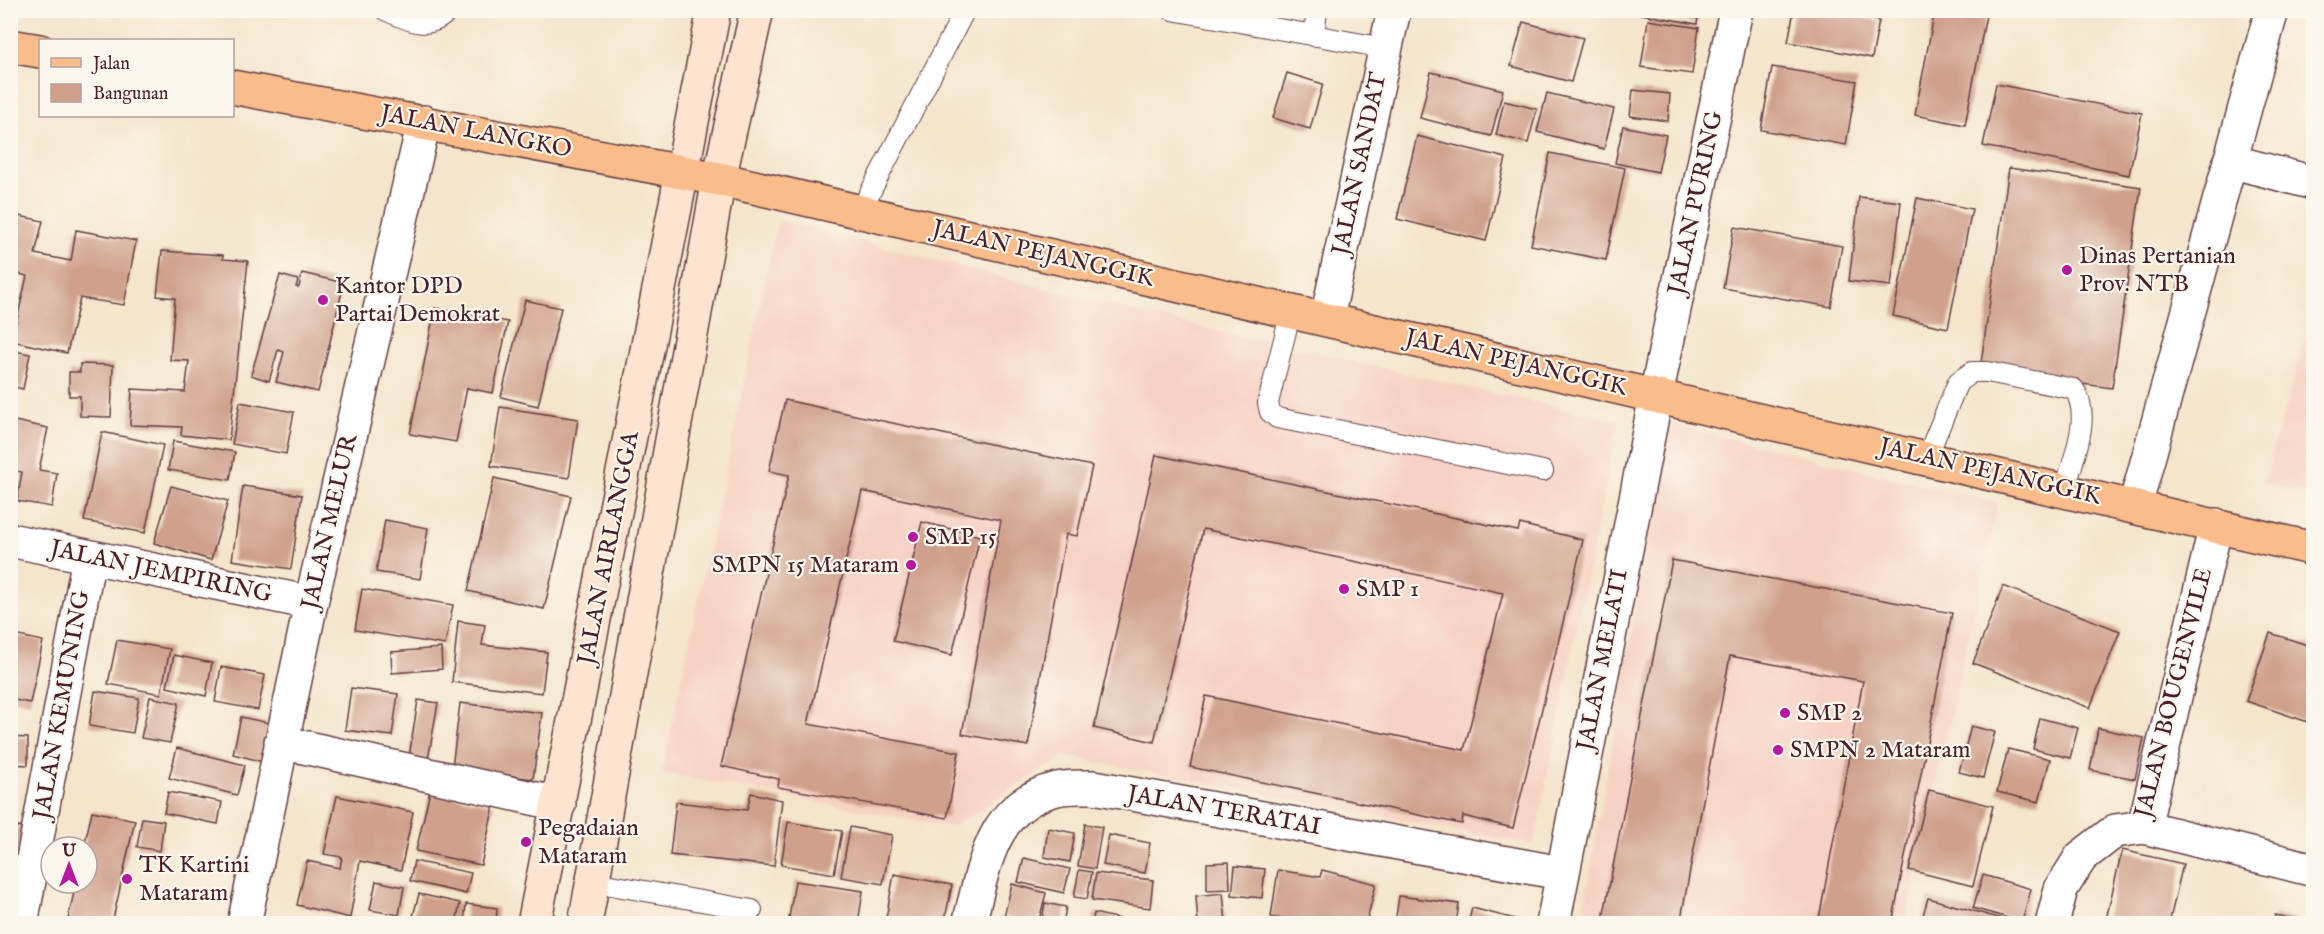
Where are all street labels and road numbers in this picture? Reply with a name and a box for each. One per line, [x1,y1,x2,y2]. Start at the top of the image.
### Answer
street label: JALAN SANDAT [1325,69,1395,261]
street label: JALAN LANGKO [375,98,574,166]
street label: JALAN PURING [1661,108,1731,301]
street label: JALAN PEJANGGIK [926,213,1158,295]
street label: JALAN PEJANGGIK [1399,322,1631,404]
street label: JALAN AIRLANGGA [571,428,647,670]
street label: JALAN MELUR [294,431,365,616]
street label: JALAN PEJANGGIK [1873,431,2105,513]
street label: JALAN JEMPIRING [44,533,275,611]
street label: JALAN BOUGENVILE [2127,565,2220,824]
street label: JALAN MELATI [1570,567,1636,756]
street label: JALAN KEMUNING [26,588,97,825]
street label: JALAN TERATAI [1122,778,1323,843]

